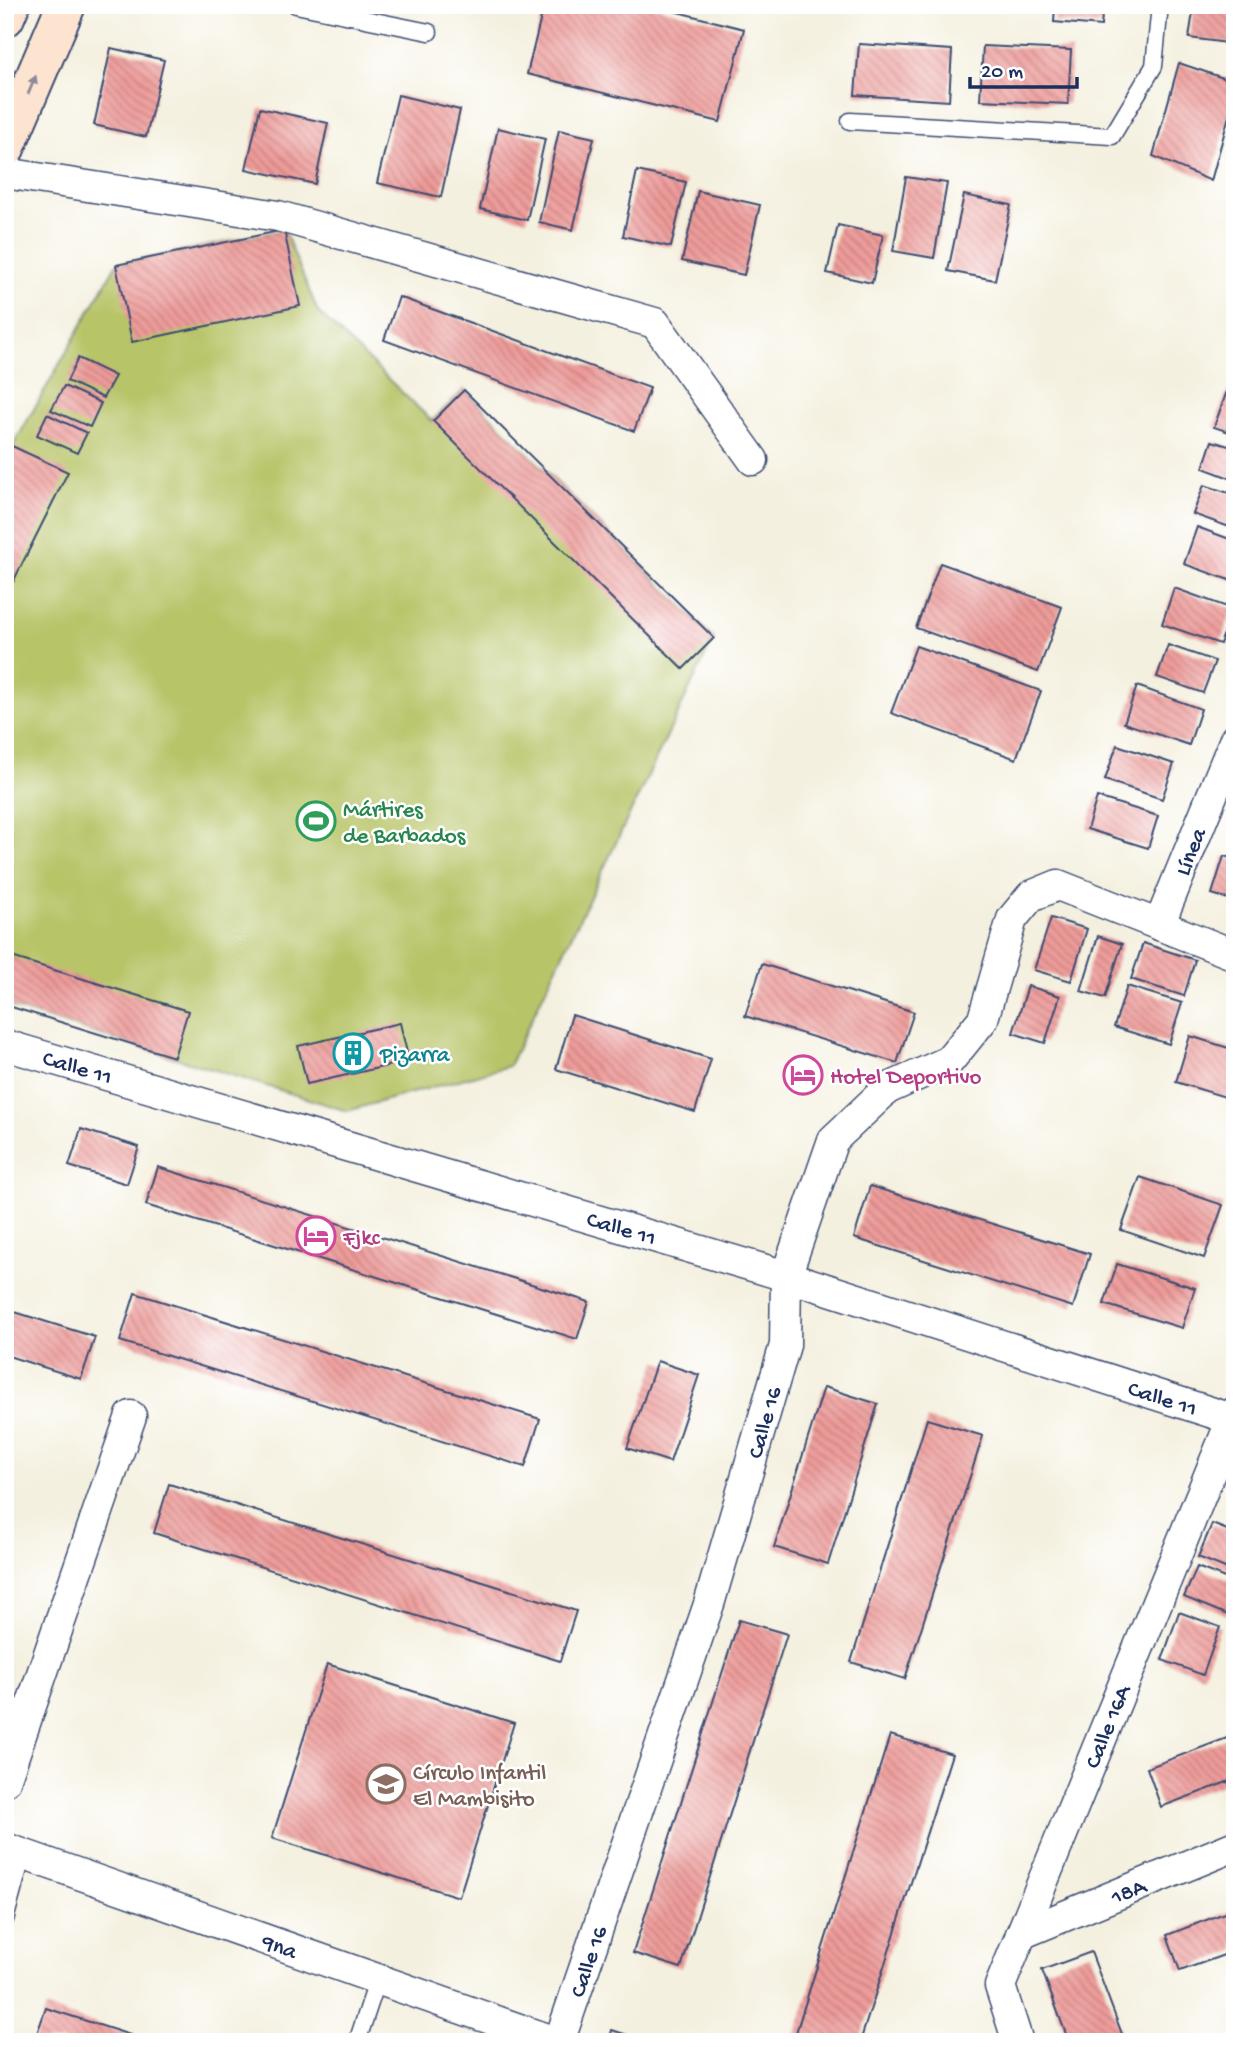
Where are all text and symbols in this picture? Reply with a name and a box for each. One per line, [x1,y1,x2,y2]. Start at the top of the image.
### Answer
scale bar [970,46,1077,90]
text: 20 m [981,61,1023,86]
one-way arrow [26,75,38,95]
place label: Mártires de Barbados [343,798,466,851]
sports icon: Mártires de Barbados [295,800,337,842]
street label: Línea [1171,823,1214,880]
building icon: Pizarra [332,1032,374,1074]
place label: Pizarra [379,1043,451,1070]
street label: Calle 11 [39,1046,115,1093]
hotel icon: Hotel Deportivo [782,1054,824,1096]
place label: Hotel Deportivo [830,1065,982,1092]
street label: Calle 11 [583,1207,659,1254]
hotel icon: Fjkc [295,1215,337,1257]
place label: Fjkc [342,1226,381,1253]
street label: Calle 11 [1124,1376,1200,1424]
street label: Calle 16 [743,1384,790,1462]
street label: Calle 16A [1080,1681,1139,1773]
place label: Círculo Infantil El Mambisito [413,1761,546,1814]
school or university icon: Círculo Infantil El Mambisito [365,1763,407,1805]
street label: 18A [1107,1874,1152,1913]
street label: Calle 16 [566,1923,615,2001]
street label: 9na [257,1929,301,1967]

